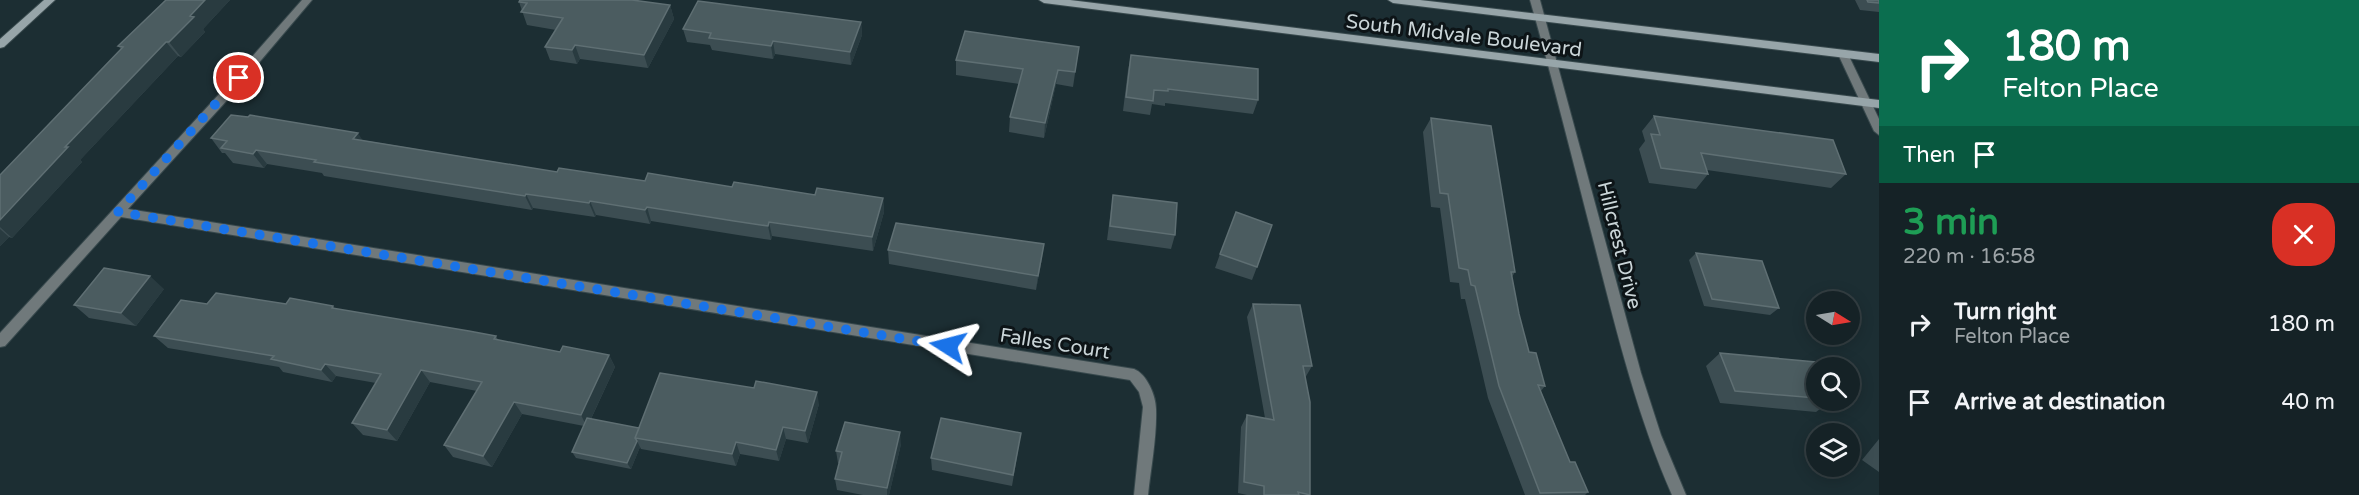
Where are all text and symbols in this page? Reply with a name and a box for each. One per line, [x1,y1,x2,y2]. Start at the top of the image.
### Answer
street label: South Midvale Boulevard [1344,10,1583,62]
text: 180 m [2002,21,2131,72]
icon: right [1903,24,1981,102]
pin [213,52,264,103]
icon: arrive [222,61,255,94]
text: Felton Place [2002,72,2159,105]
icon: arrive [1968,138,2001,171]
text: Then [1903,142,1956,168]
street label: Hillcrest Drive [1592,179,1646,312]
text: 3 min [1903,201,1999,244]
button: close [2272,203,2335,266]
text: 220 m · 16:58 [1903,245,2035,269]
north arrow [1806,291,1860,345]
map controls [1806,291,1860,477]
text: Turn right [1954,299,2056,325]
icon: right [1903,308,1936,341]
text: 180 m [2268,311,2335,337]
position arrow [916,314,980,378]
street label: Falles Court [998,323,1112,365]
text: Felton Place [1954,325,2070,349]
button: search [1806,357,1860,411]
icon: arrive [1903,386,1936,419]
text: Arrive at destination [1954,389,2165,415]
text: 40 m [2281,389,2335,415]
button: layers [1806,423,1860,477]

